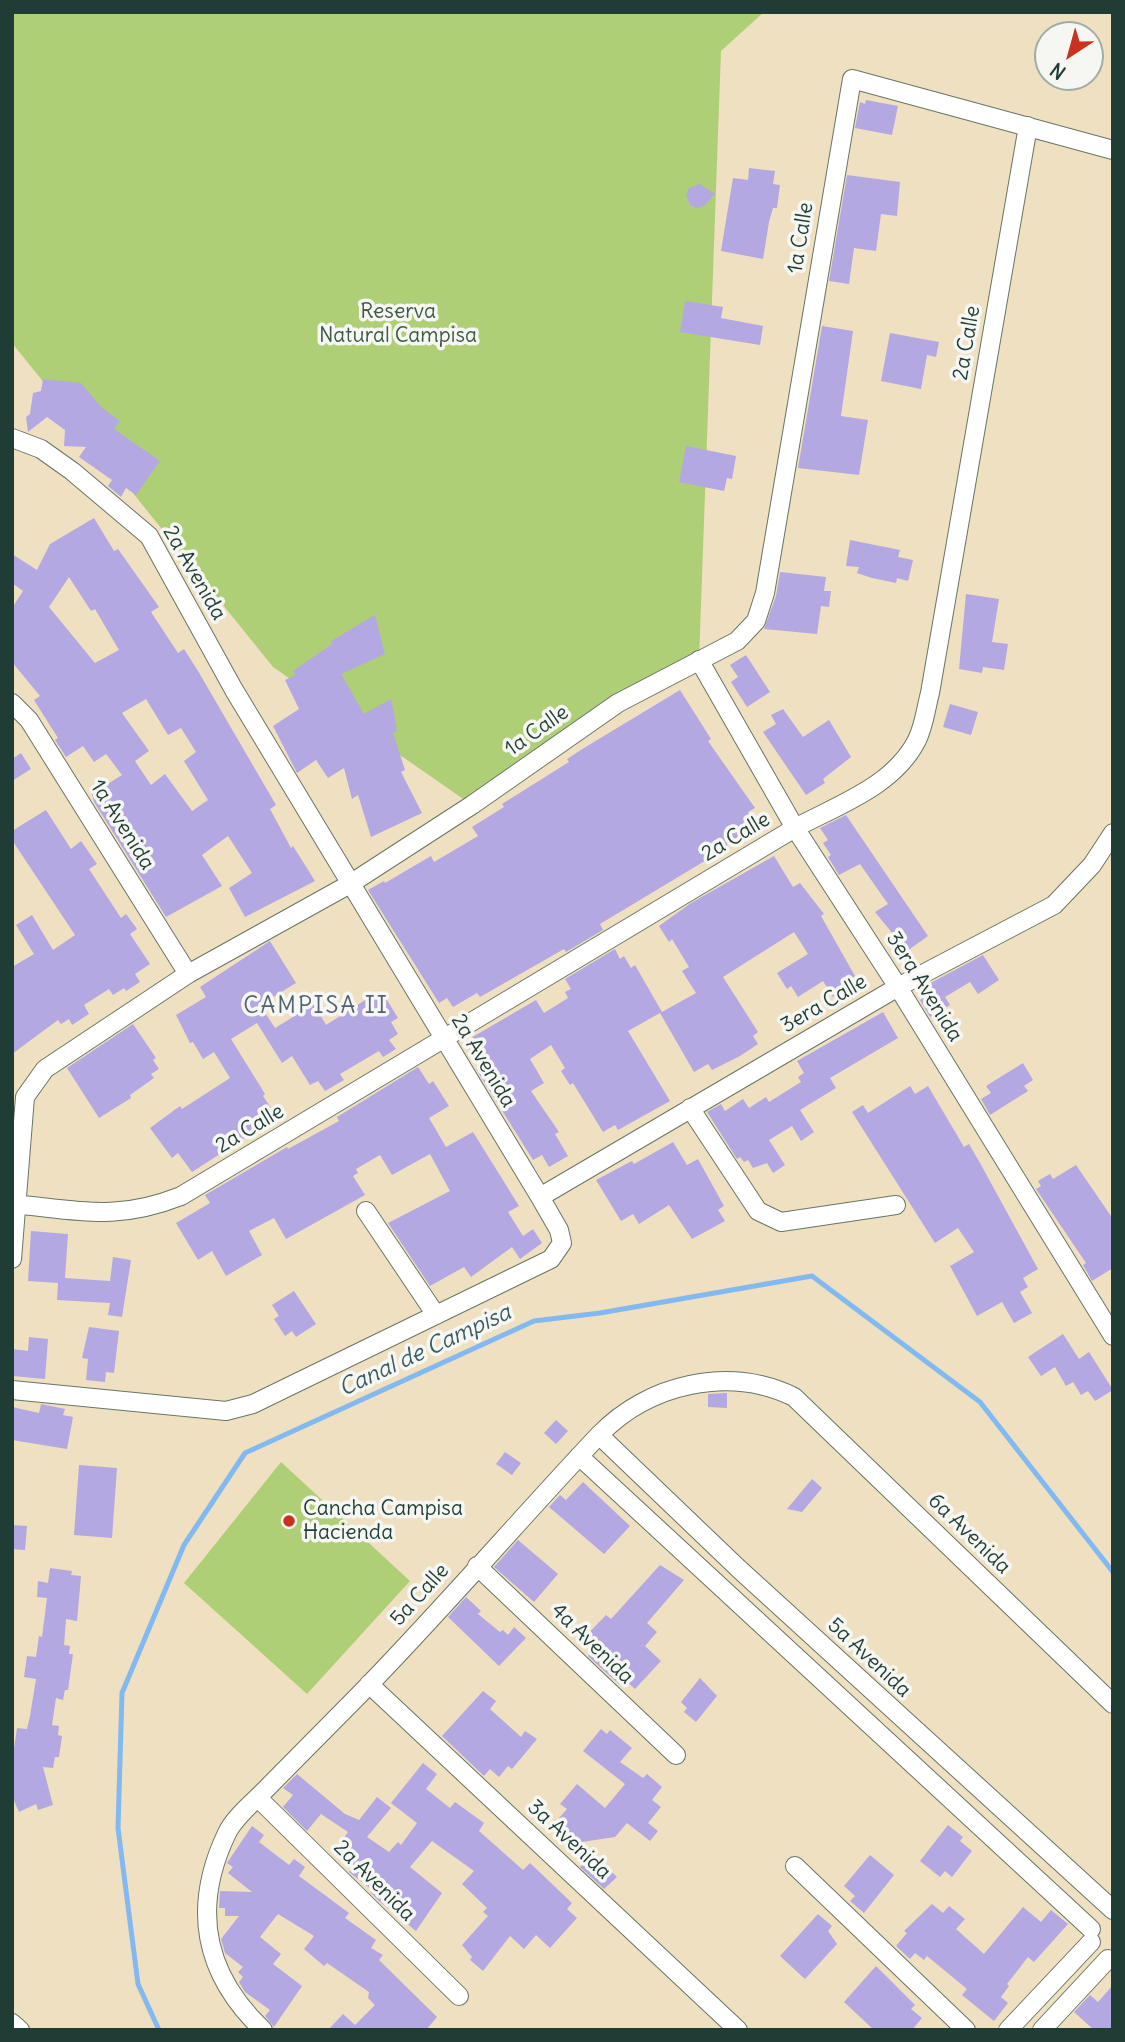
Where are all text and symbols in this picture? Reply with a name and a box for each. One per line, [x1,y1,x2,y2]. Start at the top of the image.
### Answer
north arrow [1034,21,1104,91]
text: N [1045,58,1070,85]
street label: 1a Calle [783,201,819,275]
park label: Reserva Natural Campisa [319,299,477,349]
street label: 2a Calle [948,304,986,382]
street label: 2a Avenida [157,521,231,625]
street label: 1a Calle [500,700,574,762]
street label: 1a Avenida [84,775,160,875]
street label: 2a Calle [697,807,775,867]
street label: 3era Avenida [880,927,968,1047]
street label: 3era Calle [777,969,871,1039]
district label: CAMPISA II [245,992,387,1020]
street label: 2a Avenida [445,1010,521,1112]
street label: 2a Calle [211,1099,289,1159]
water label: Canal de Campisa [335,1299,515,1403]
street label: 6a Avenida [922,1488,1016,1580]
place label: Cancha Campisa Hacienda [303,1496,463,1546]
marker: Cancha Campisa Hacienda [281,1513,297,1529]
street label: 5a Calle [385,1559,455,1631]
street label: 4a Avenida [545,1598,639,1690]
street label: 5a Avenida [822,1613,916,1703]
street label: 3a Avenida [522,1795,616,1885]
street label: 2a Avenida [328,1835,420,1927]

